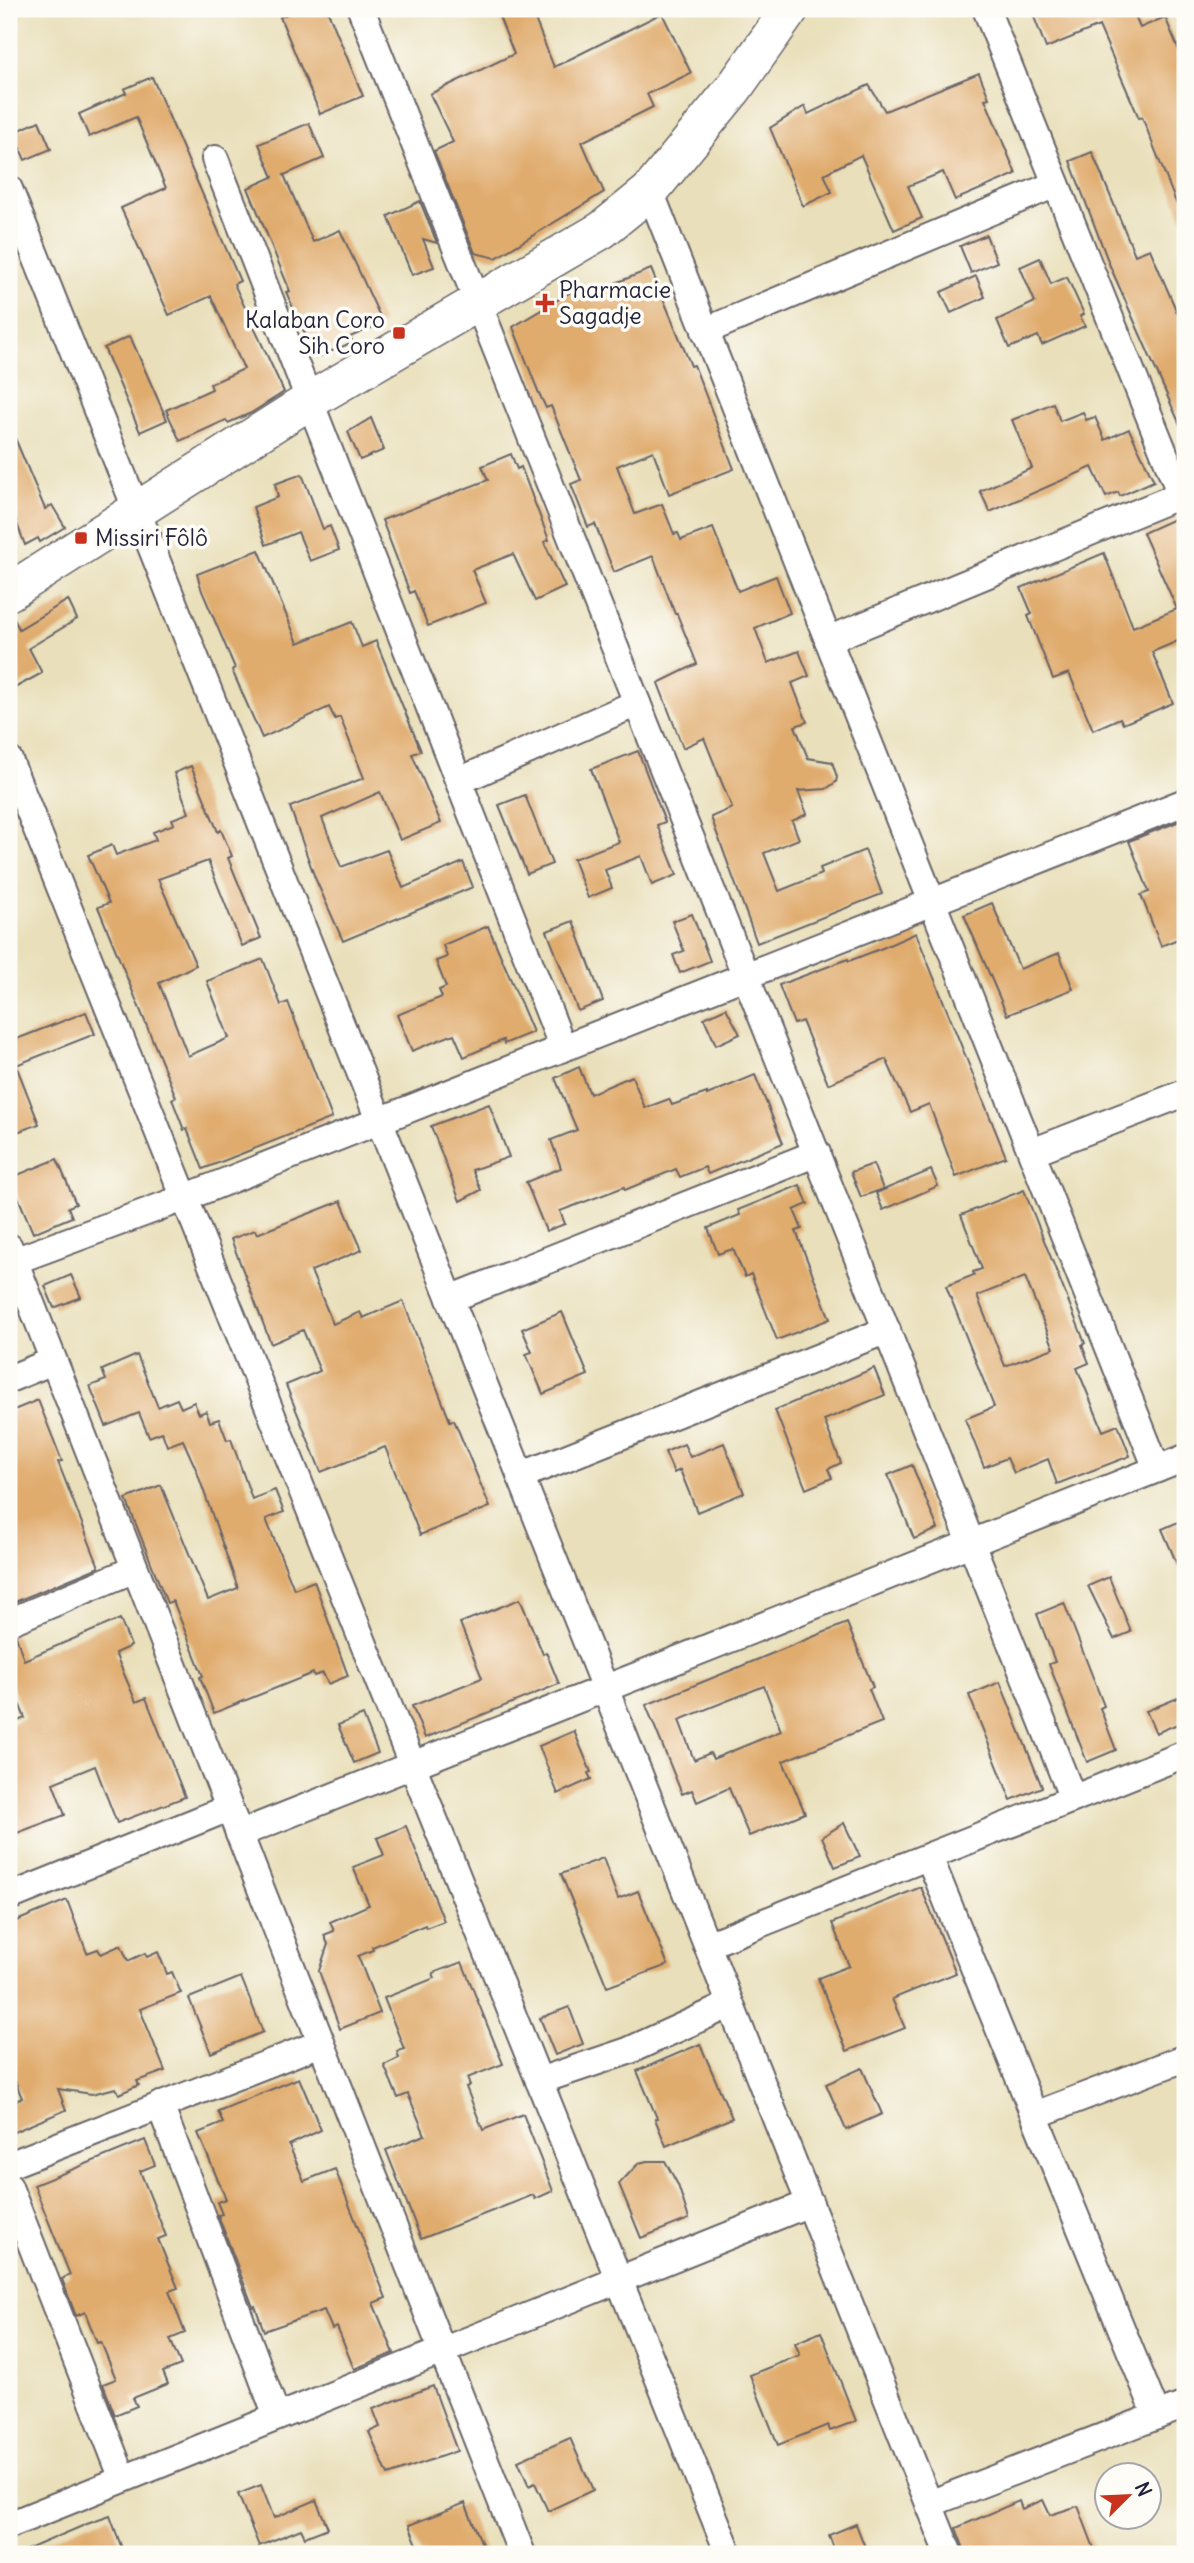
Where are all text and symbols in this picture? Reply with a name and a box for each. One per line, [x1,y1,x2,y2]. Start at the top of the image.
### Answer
place label: Pharmacie Sagadje [559,275,671,330]
marker: Pharmacie Sagadje [537,295,553,311]
place label: Kalaban Coro Sih Coro [245,305,385,360]
marker: Kalaban Coro Sih Coro [391,325,407,341]
place label: Missiri Fôlô [95,523,208,552]
marker: Missiri Fôlô [73,530,89,546]
north arrow [1092,2462,1162,2532]
text: N [1130,2478,1157,2500]

